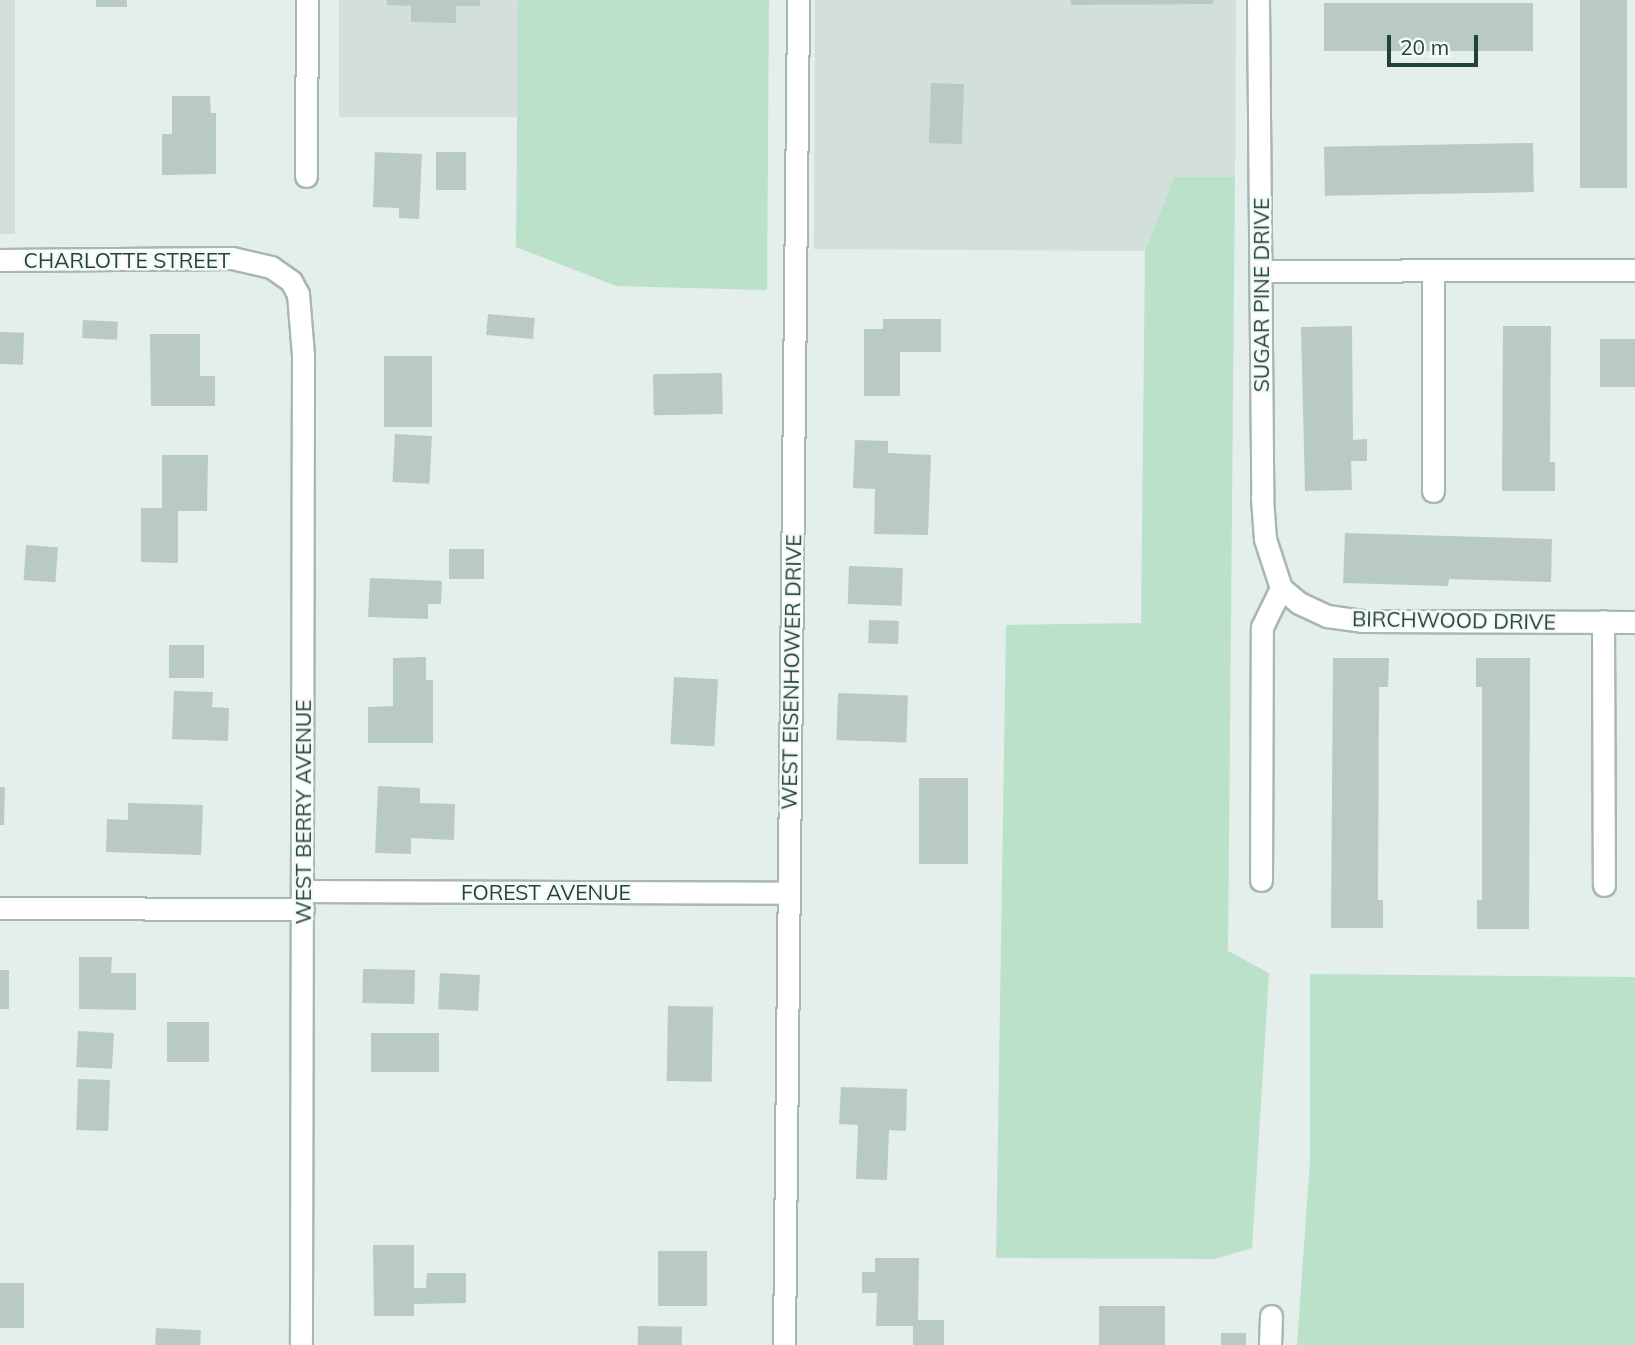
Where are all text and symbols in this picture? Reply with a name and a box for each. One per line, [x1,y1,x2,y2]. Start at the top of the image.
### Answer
scale bar [1390,21,1481,65]
text: 20 m [1400,34,1449,60]
street label: SUGAR PINE DRIVE [1248,198,1274,392]
street label: CHARLOTTE STREET [24,247,230,273]
street label: WEST EISENHOWER DRIVE [776,534,806,810]
street label: BIRCHWOOD DRIVE [1352,606,1556,634]
street label: WEST BERRY AVENUE [290,700,316,924]
street label: FOREST AVENUE [461,879,631,905]

